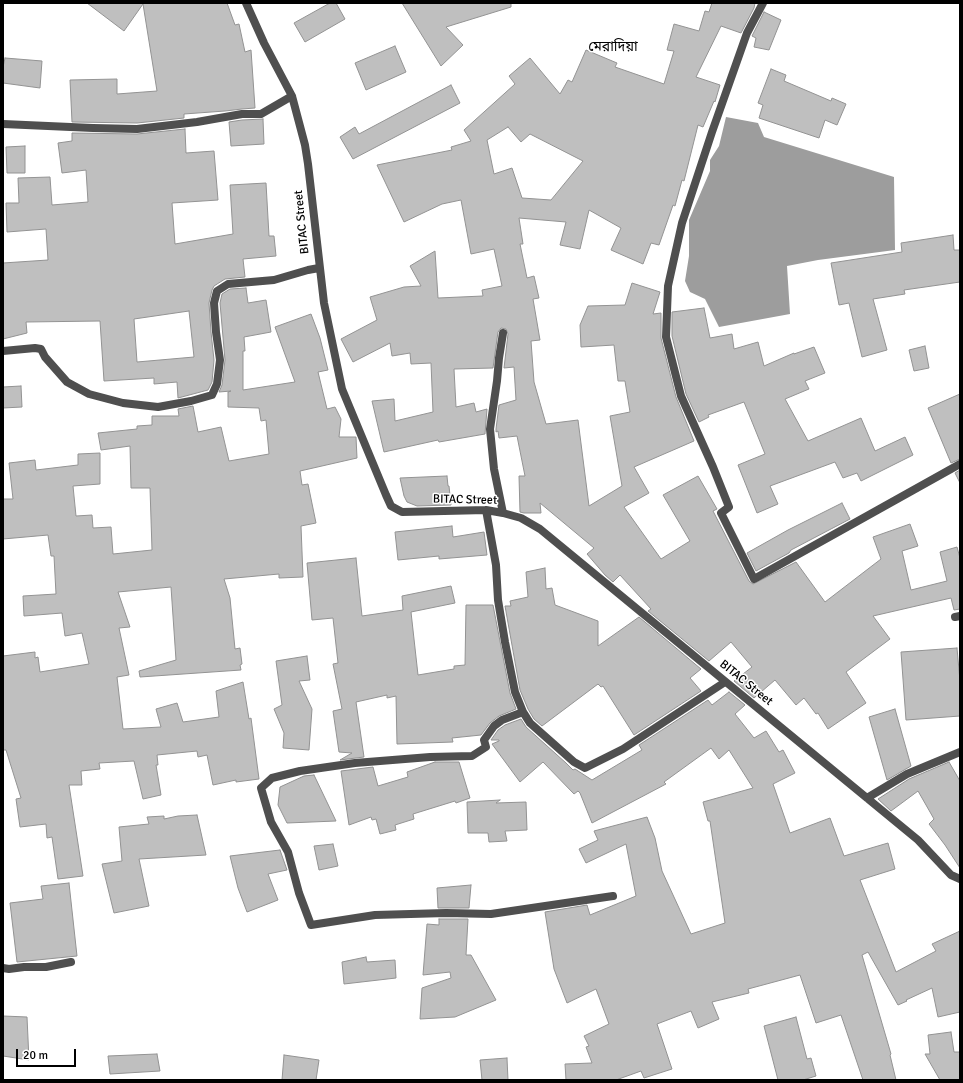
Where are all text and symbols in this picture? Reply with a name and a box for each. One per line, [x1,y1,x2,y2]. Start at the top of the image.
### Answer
district label: মেরাদিয়া [588,39,638,55]
street label: BITAC Street [291,189,313,255]
street label: BITAC Street [433,492,497,508]
street label: BITAC Street [716,657,776,709]
scale bar [18,1041,78,1067]
text: 20 m [23,1048,48,1063]

